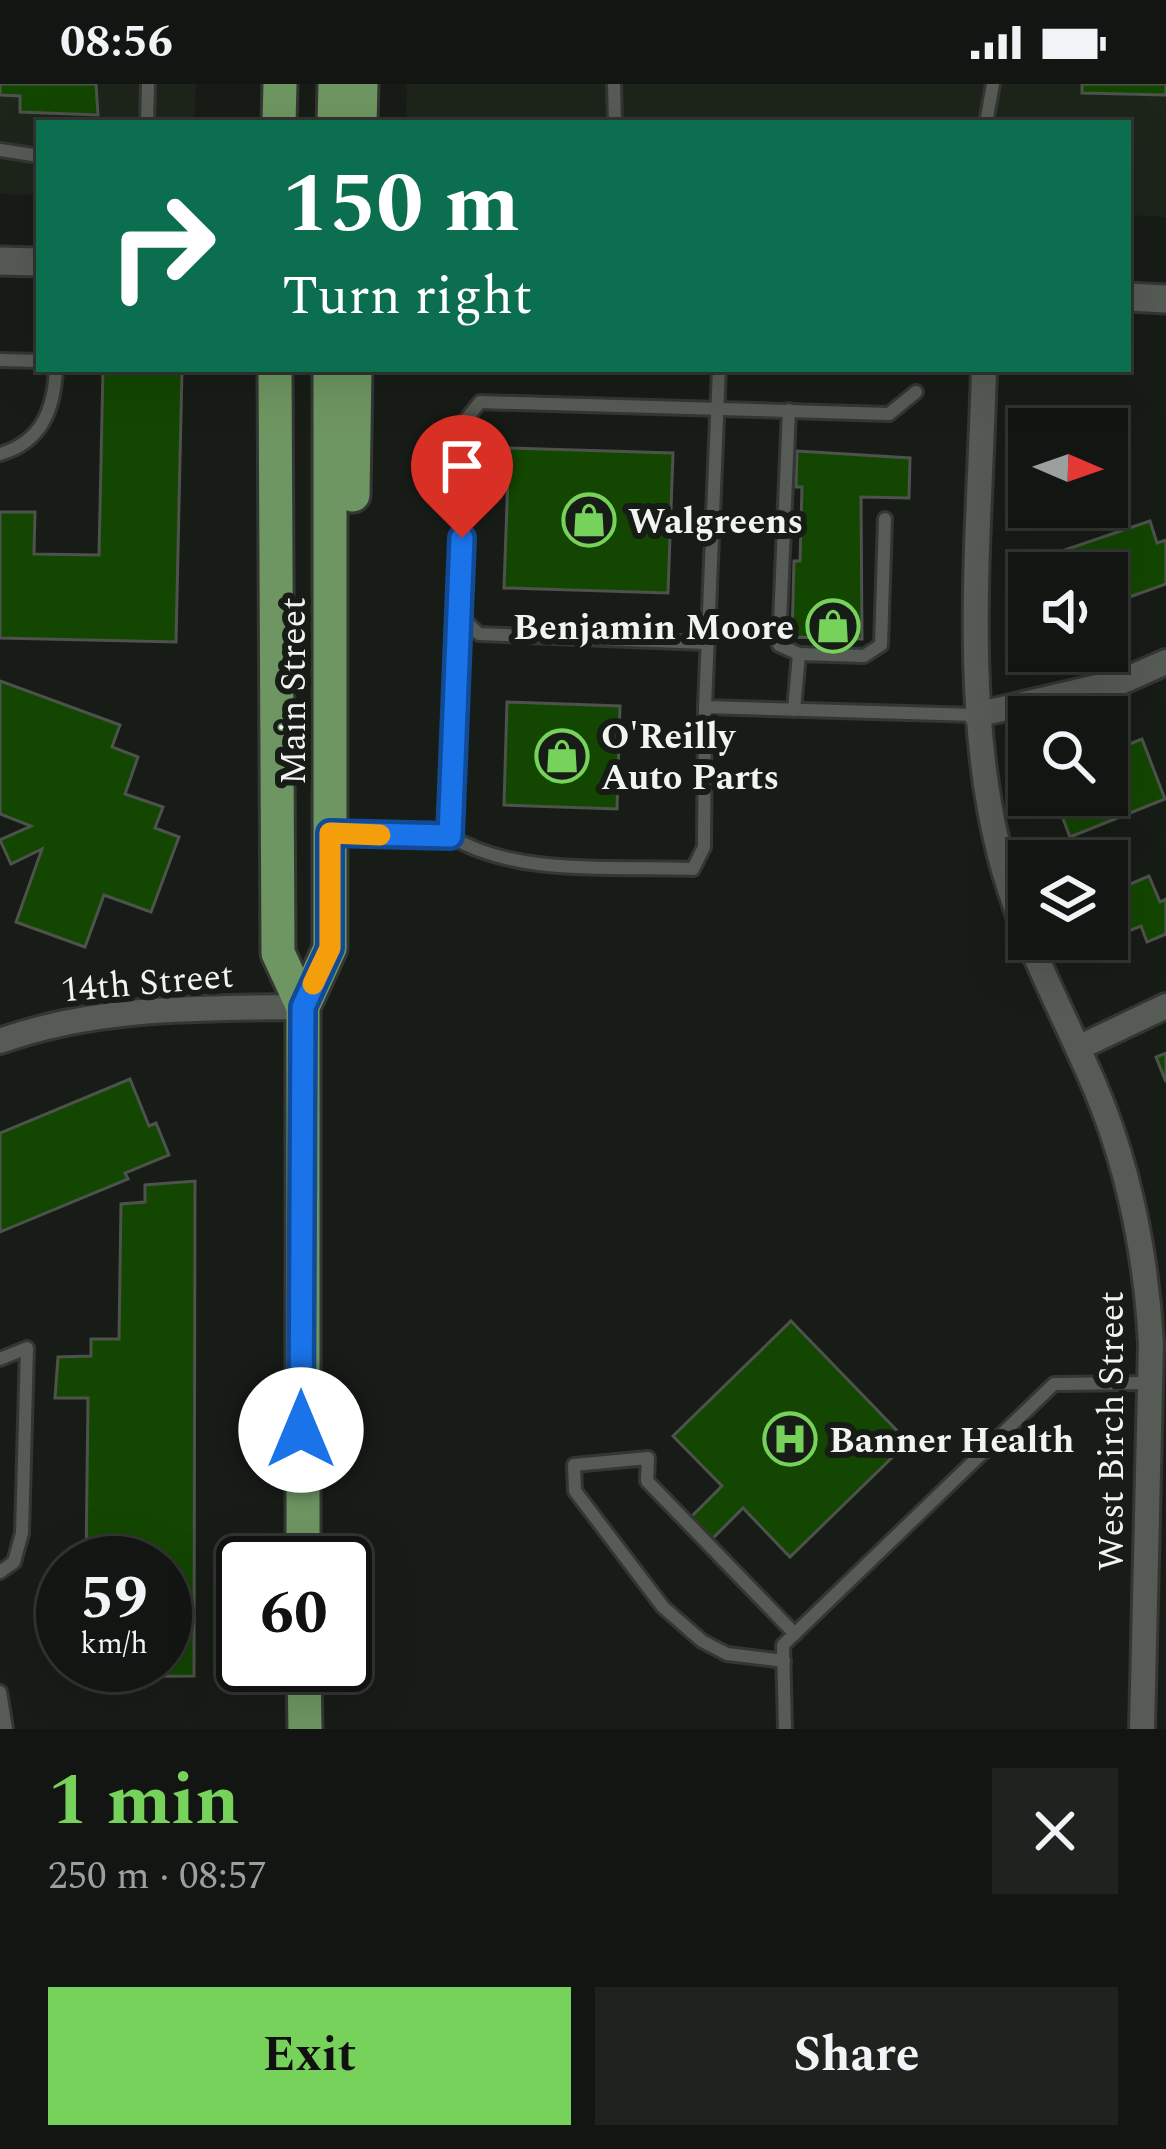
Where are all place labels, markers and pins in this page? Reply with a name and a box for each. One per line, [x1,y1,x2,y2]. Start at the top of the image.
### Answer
pin [411,415,513,538]
shop icon: Walgreens [561,492,617,548]
place label: Walgreens [628,495,803,550]
shop icon: Benjamin Moore [805,598,861,654]
place label: Benjamin Moore [513,601,794,656]
place label: O'Reilly Auto Parts [601,710,779,806]
shop icon: O'Reilly Auto Parts [534,728,590,784]
hospital icon: Banner Health [762,1411,818,1467]
place label: Banner Health [829,1414,1074,1469]

